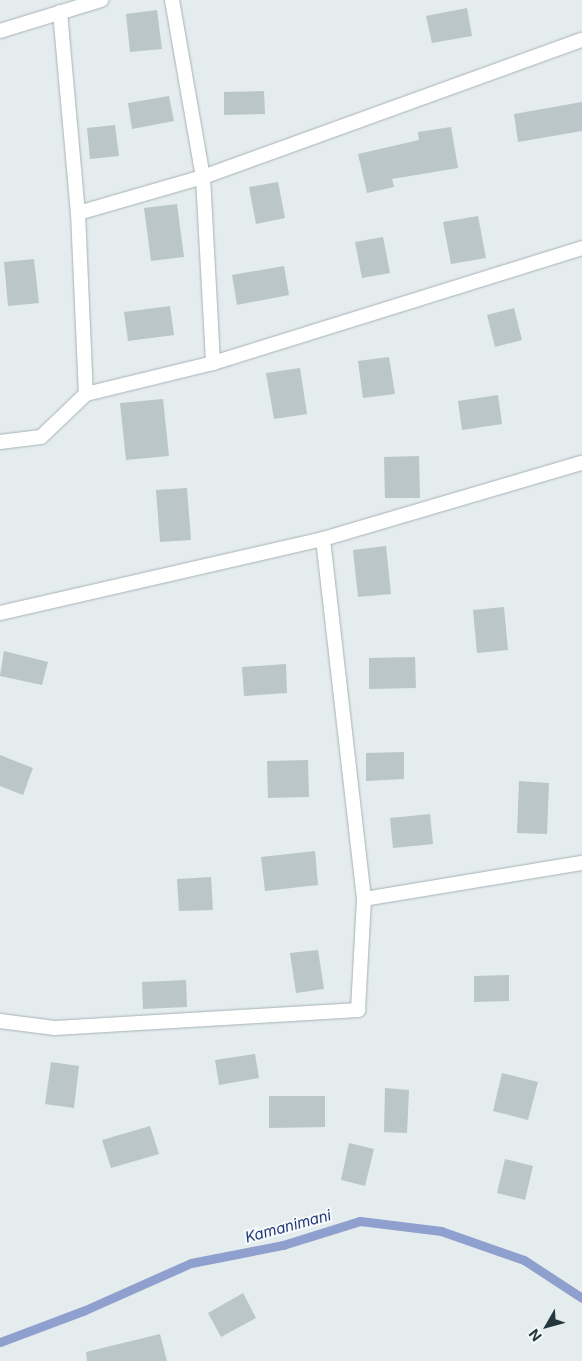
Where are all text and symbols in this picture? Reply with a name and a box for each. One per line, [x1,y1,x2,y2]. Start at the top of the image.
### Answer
water label: Kamanimani [243,1206,333,1246]
north arrow [522,1301,572,1351]
text: N [525,1326,545,1345]

